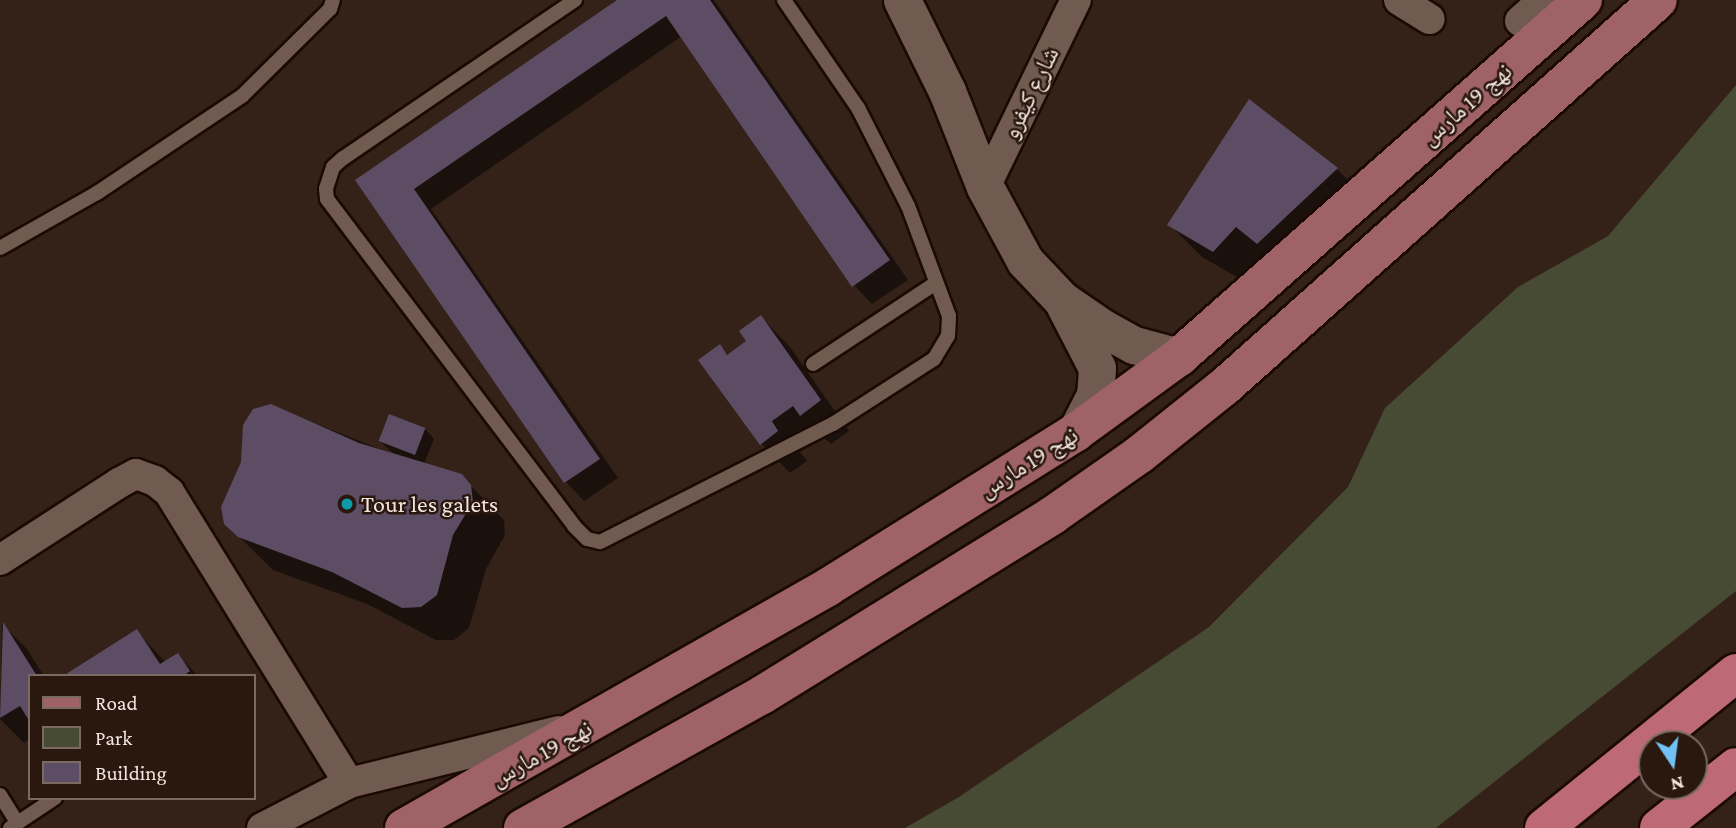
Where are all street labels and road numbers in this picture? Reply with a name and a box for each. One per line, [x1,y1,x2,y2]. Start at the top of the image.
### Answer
street label: شارع كيفرو [995,42,1065,144]
street label: نهج 19 مارس [1414,57,1518,151]
street label: نهج 19 مارس [973,420,1083,504]
street label: نهج 19 مارس [485,713,597,793]

